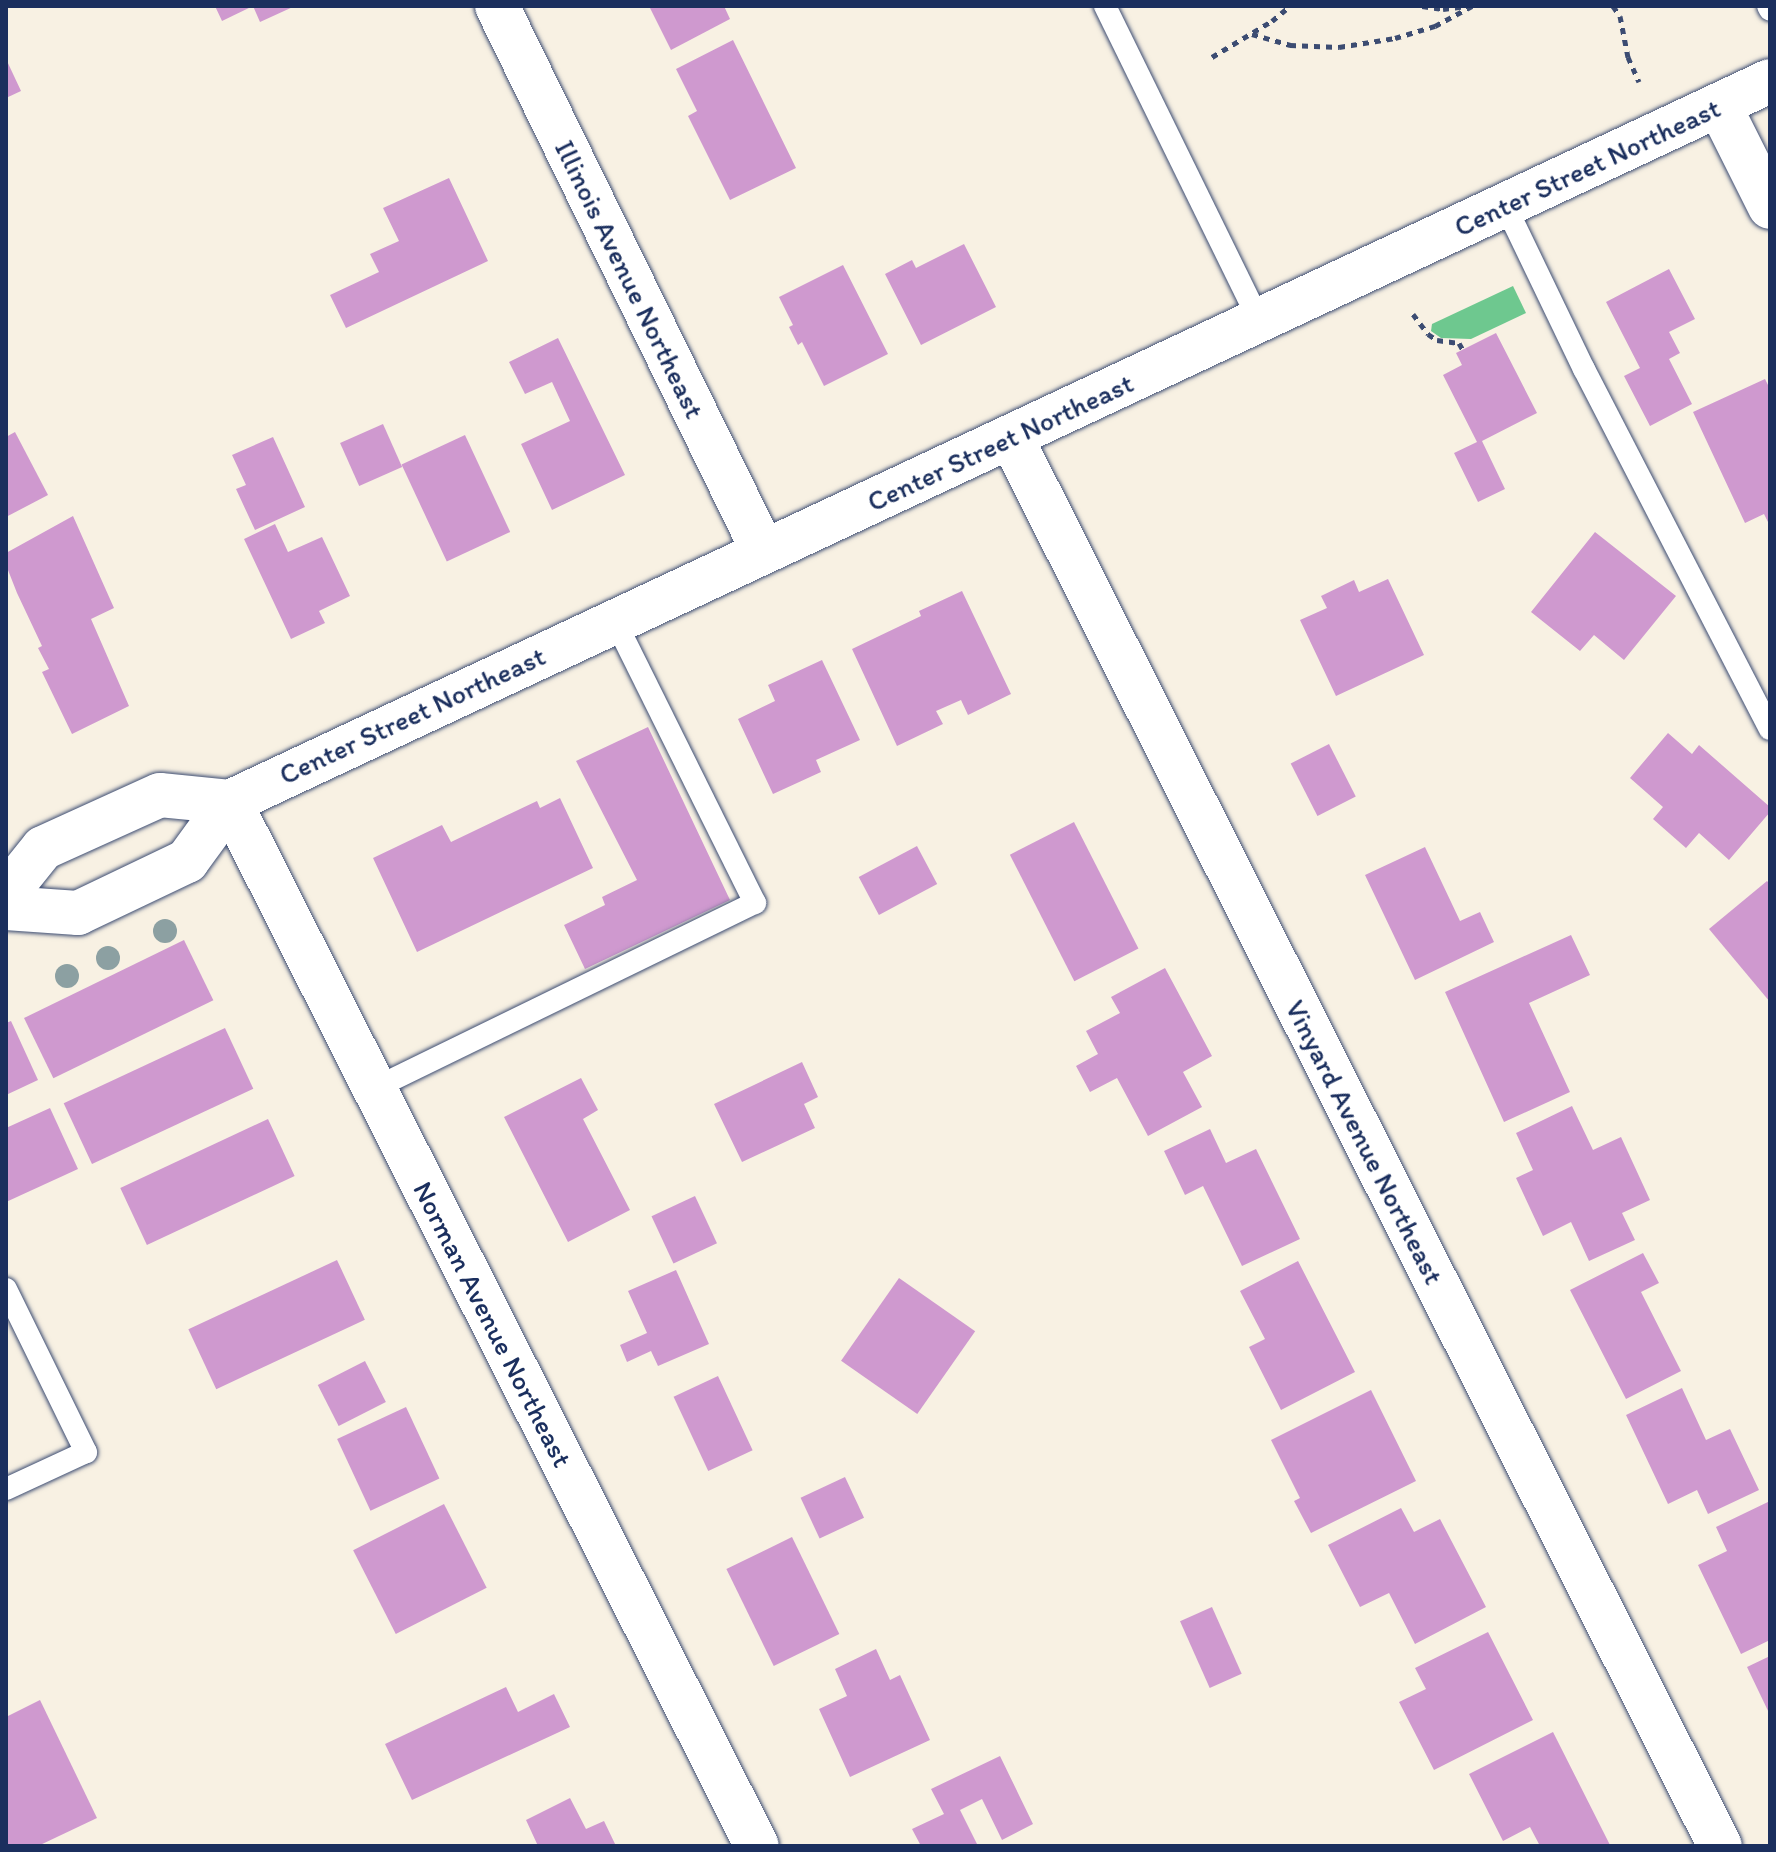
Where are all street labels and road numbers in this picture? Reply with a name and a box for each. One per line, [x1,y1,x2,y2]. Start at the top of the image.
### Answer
street label: Center Street Northeast [1449,91,1725,243]
street label: Illinois Avenue Northeast [548,135,712,423]
street label: Center Street Northeast [862,366,1138,518]
street label: Center Street Northeast [274,639,550,791]
street label: Vinyard Avenue Northeast [1279,995,1451,1289]
street label: Norman Avenue Northeast [406,1175,580,1473]

